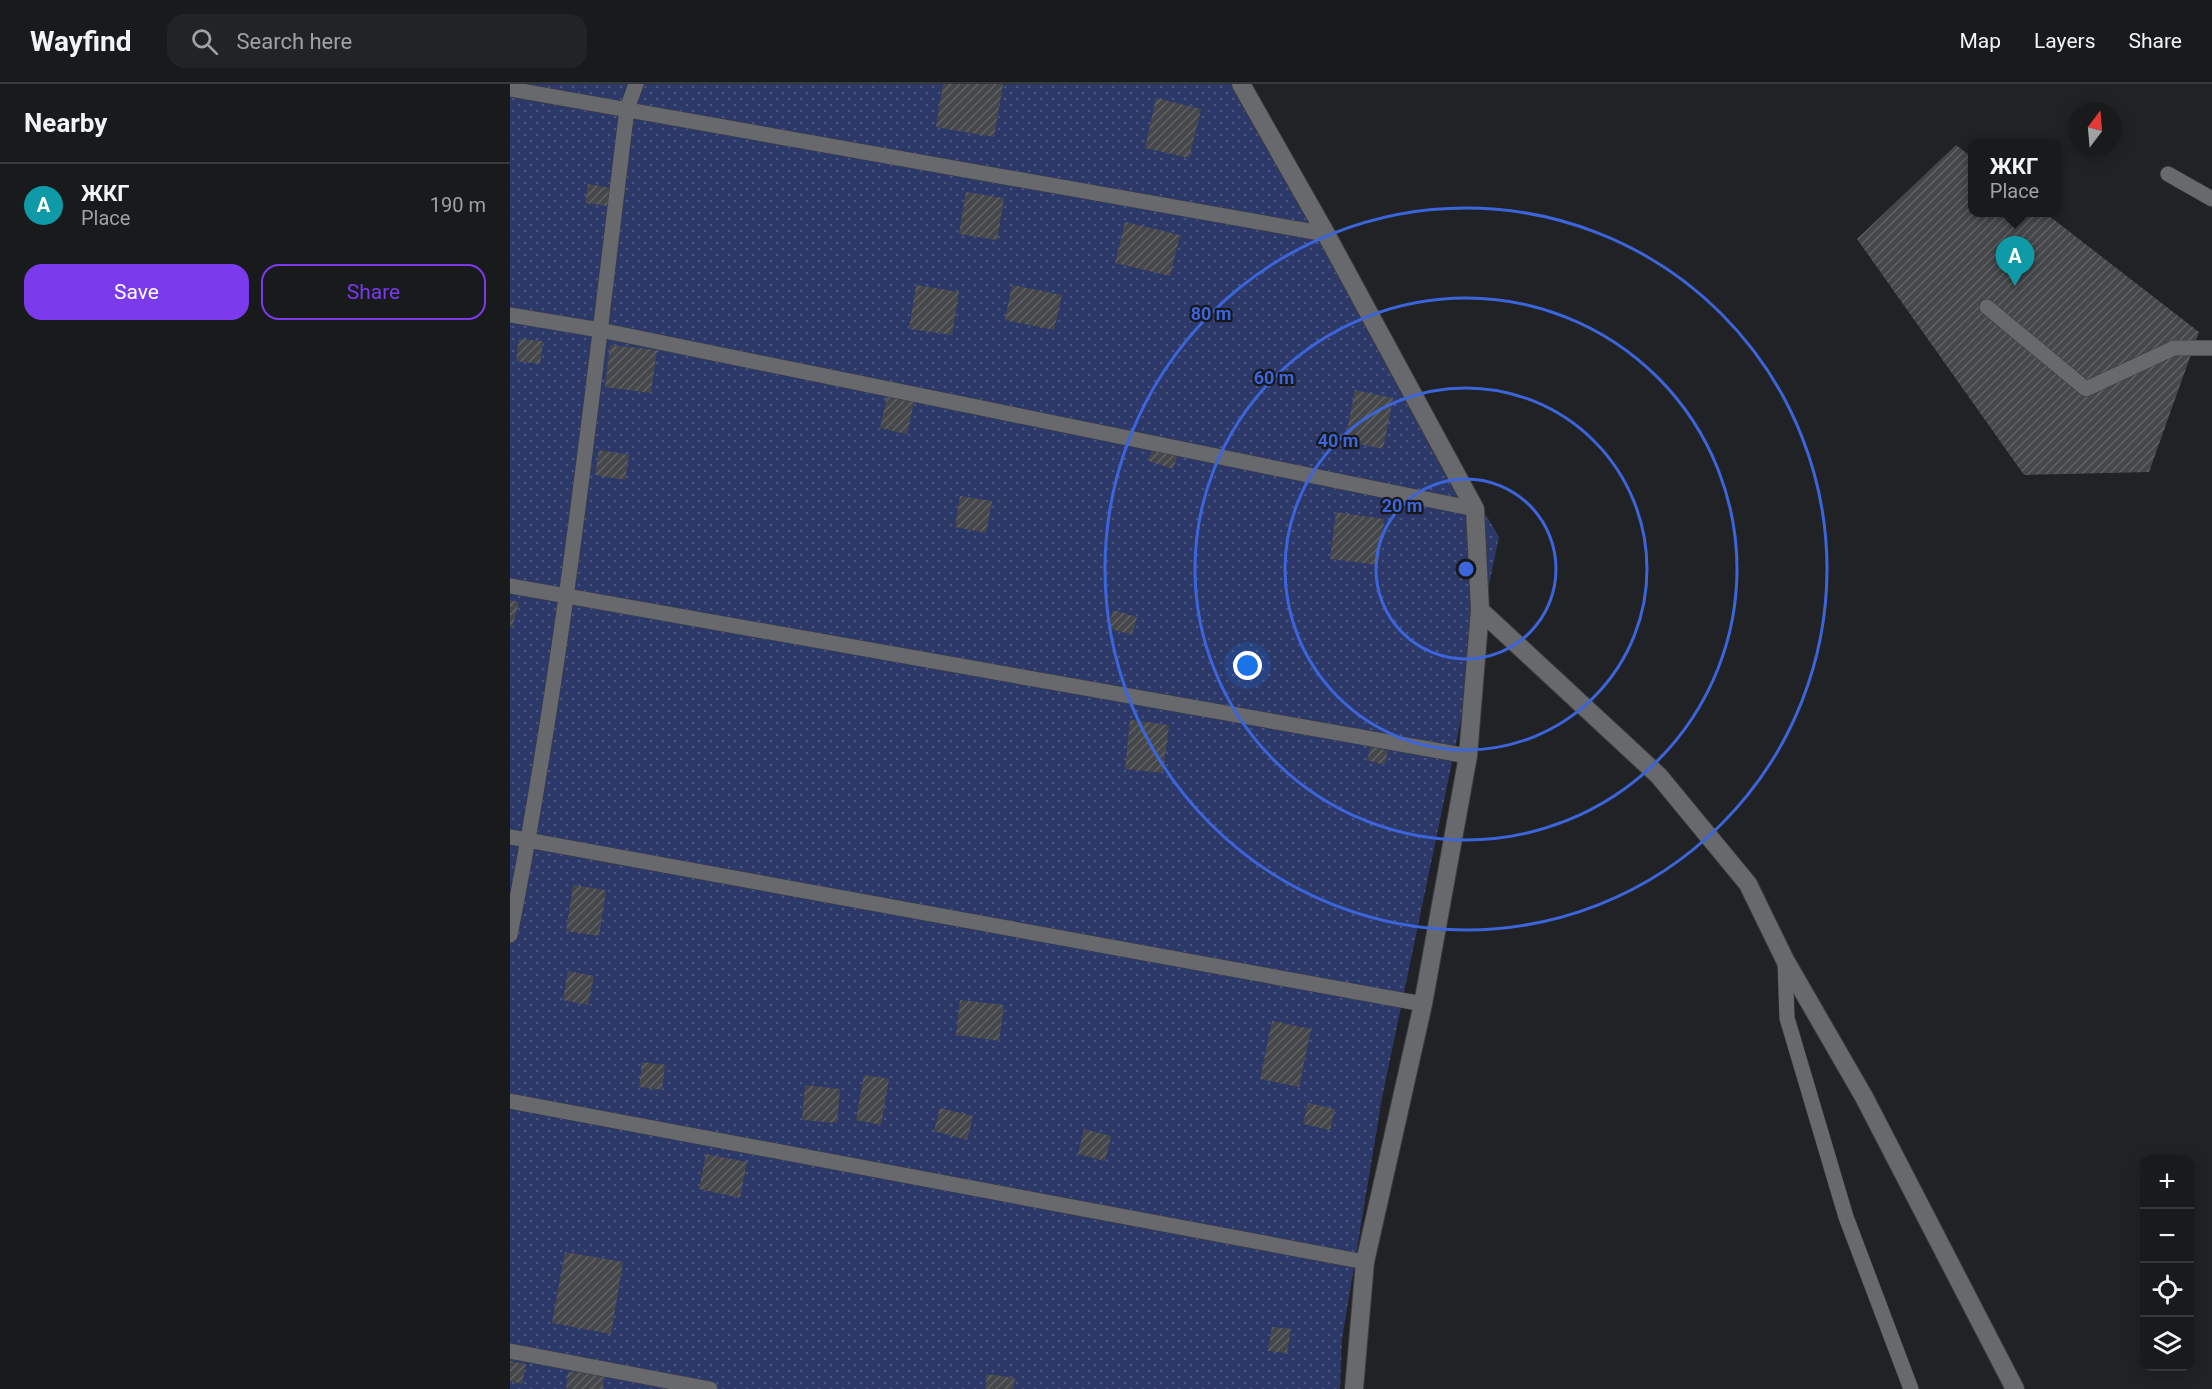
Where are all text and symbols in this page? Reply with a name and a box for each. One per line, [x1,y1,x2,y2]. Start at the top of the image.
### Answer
search box [167,14,587,68]
text: Wayfind [30,25,131,58]
icon: search [188,25,221,58]
text: Search here [236,29,352,54]
text: Map [1959,29,2001,53]
text: Layers [2034,29,2095,53]
text: Share [2128,29,2182,53]
north arrow [2068,102,2122,156]
text: Nearby [24,108,107,138]
popup [1968,139,2061,217]
text: ЖКГ [1990,154,2038,179]
text: Place [1990,179,2039,203]
text: ЖКГ [81,181,129,206]
text: A [37,193,50,217]
text: 190 m [430,193,486,217]
text: Place [81,206,130,230]
pin: A [1996,236,2034,286]
button: Save [24,264,249,320]
button: Share [261,264,486,320]
text: 80 m [1191,303,1231,324]
text: 60 m [1254,367,1294,388]
text: 40 m [1318,430,1358,451]
text: 20 m [1382,495,1422,516]
centre of rings [1456,559,1476,579]
your location [1233,651,1262,680]
map controls [2140,1155,2194,1371]
button: + [2140,1155,2194,1209]
button: − [2140,1209,2194,1263]
button: locate [2140,1263,2194,1317]
button: layers [2140,1317,2194,1371]

